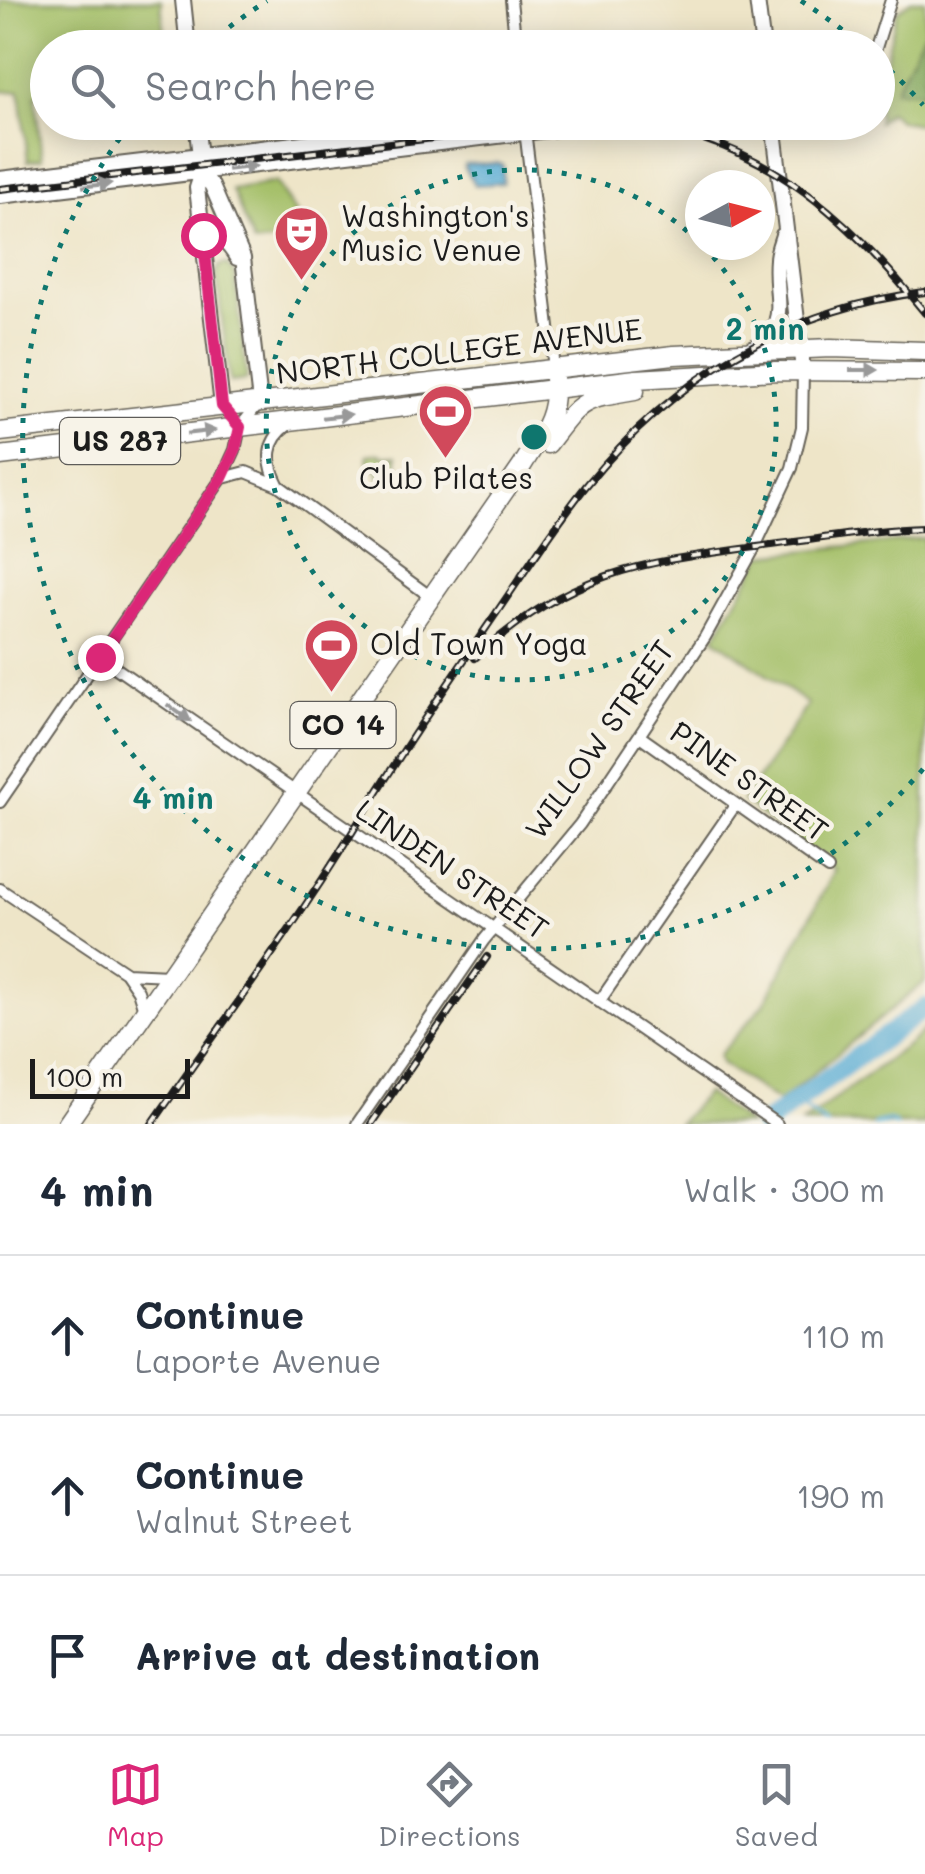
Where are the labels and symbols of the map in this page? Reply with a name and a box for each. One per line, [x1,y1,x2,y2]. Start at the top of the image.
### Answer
one-way arrow [226,159,258,175]
north arrow [685,170,775,260]
one-way arrow [81,177,113,193]
place label: Washington's Music Venue [341,195,530,269]
theatre icon: Washington's Music Venue [272,204,332,283]
route start [181,213,227,259]
street label: NORTH COLLEGE AVENUE [274,308,644,392]
text: 2 min [726,308,804,348]
one-way arrow [848,363,880,379]
sports icon: Club Pilates [416,381,476,460]
one-way arrow [322,408,353,424]
road number: US 287 [60,418,180,464]
centre of rings [516,419,552,455]
one-way arrow [186,423,217,439]
place label: Club Pilates [359,457,533,497]
sports icon: Old Town Yoga [301,615,361,694]
place label: Old Town Yoga [370,623,587,663]
street label: WILLOW STREET [515,631,682,846]
route end [78,635,124,681]
road number: CO 14 [290,702,396,748]
one-way arrow [166,703,193,722]
street label: PINE STREET [663,711,837,850]
text: 4 min [133,777,214,817]
street label: LINDEN STREET [349,789,557,948]
scale bar [30,1054,190,1098]

